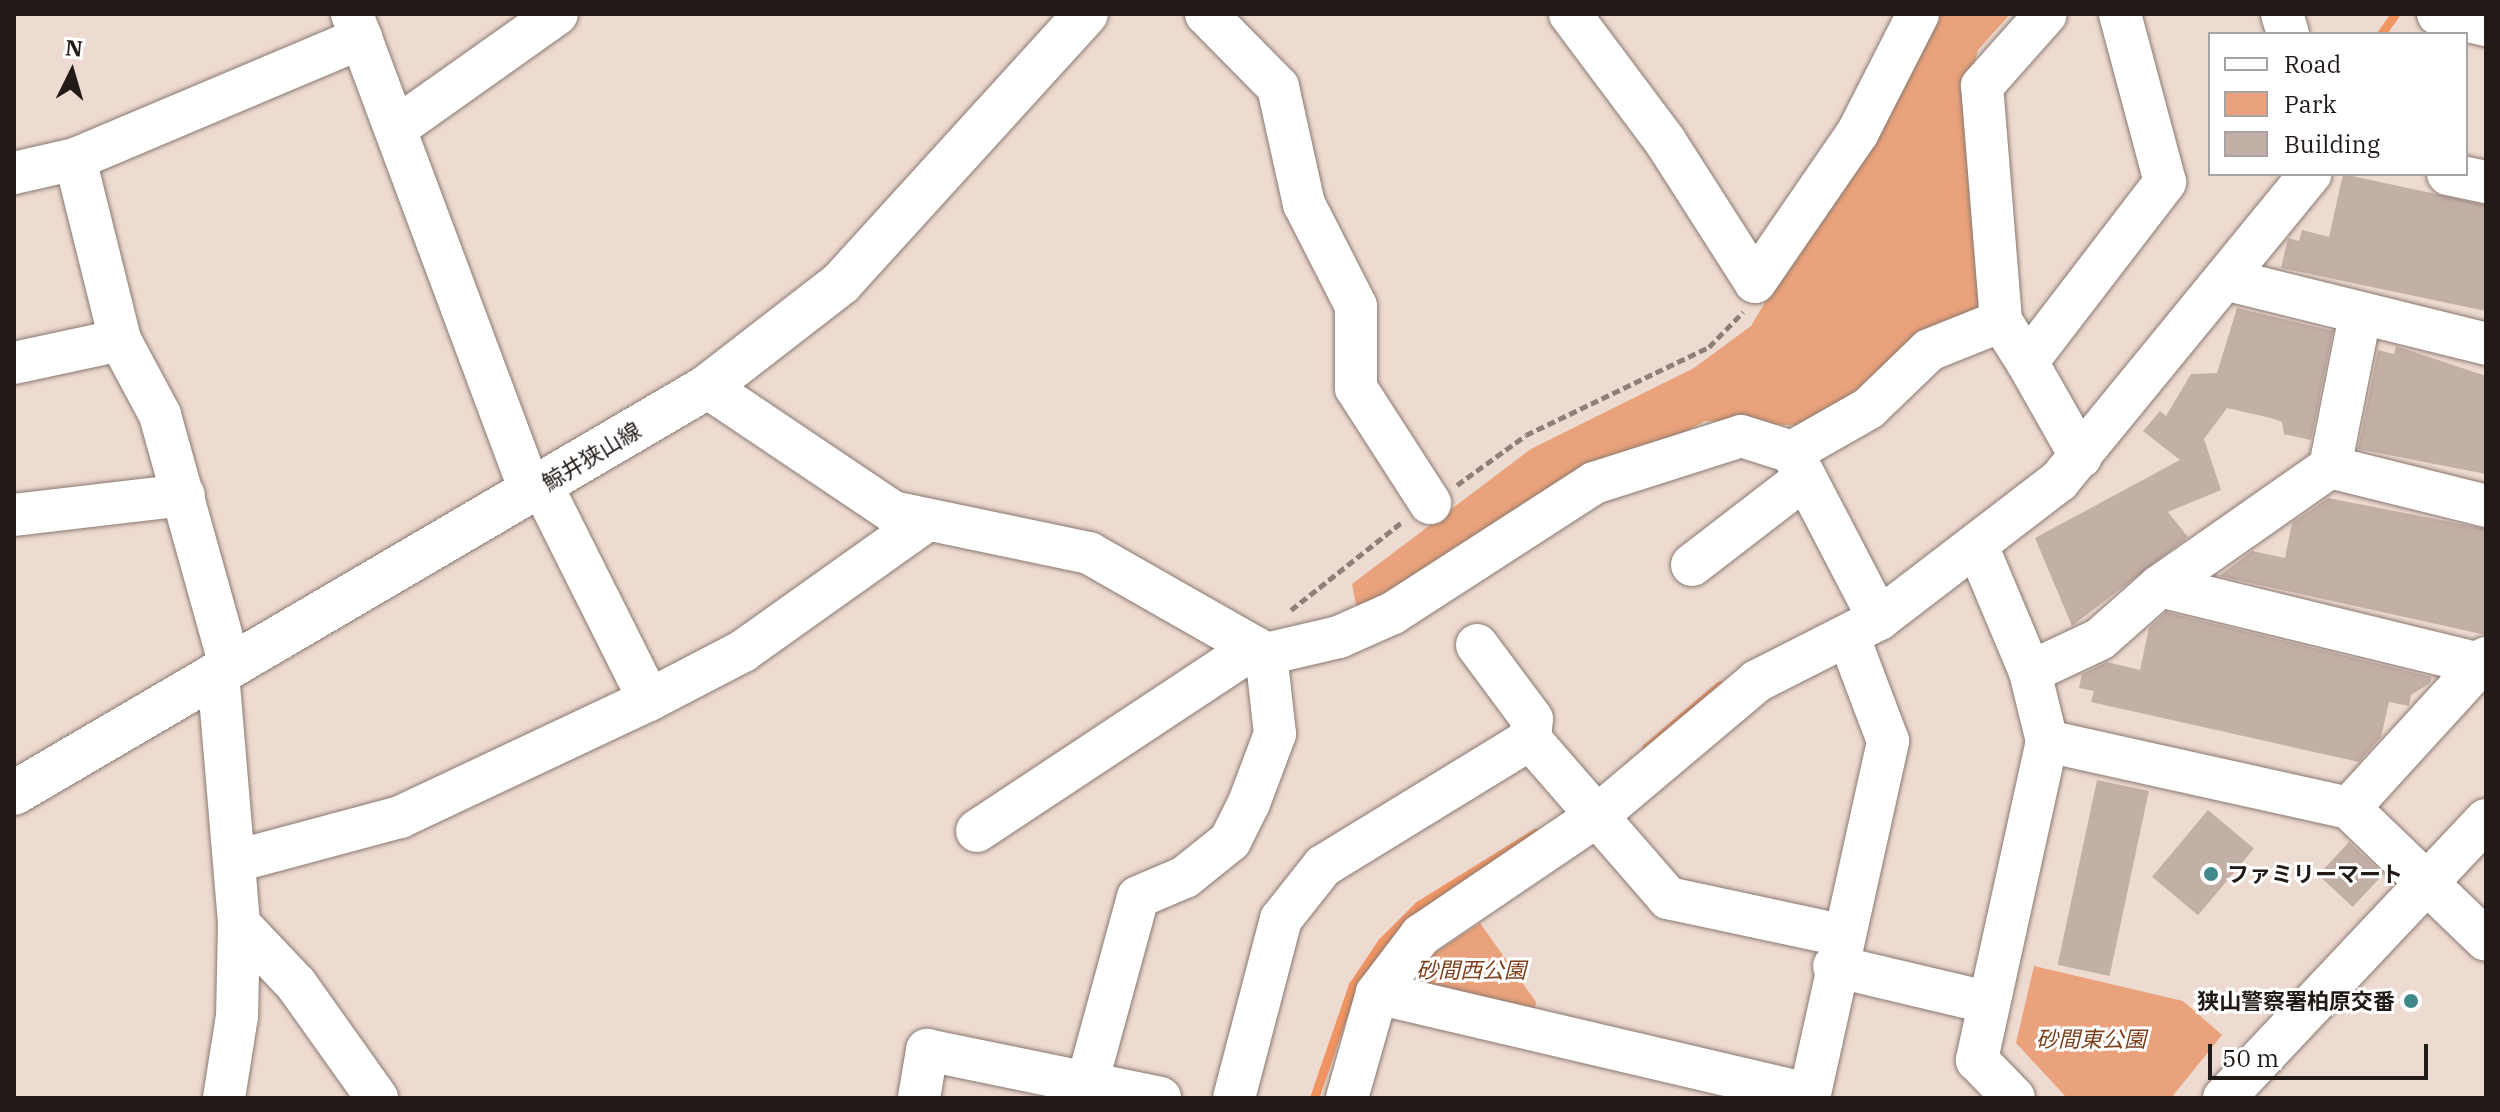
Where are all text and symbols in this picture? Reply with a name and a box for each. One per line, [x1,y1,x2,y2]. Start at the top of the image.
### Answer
north arrow [32,32,112,112]
text: N [64,32,84,63]
legend [2208,32,2468,176]
text: Road [2284,48,2341,80]
text: Park [2284,88,2336,120]
text: Building [2284,128,2380,160]
street label: 鯨井狭山線 [537,416,645,496]
place label: ファミリーマート [2227,861,2403,887]
marker: ファミリーマート [2202,865,2220,883]
park label: 砂間西公園 [1416,957,1526,983]
place label: 狭山警察署柏原交番 [2197,988,2395,1014]
marker: 狭山警察署柏原交番 [2402,992,2420,1010]
park label: 砂間東公園 [2036,1026,2146,1052]
scale bar [2212,1028,2432,1078]
text: 50 m [2222,1042,2279,1074]

